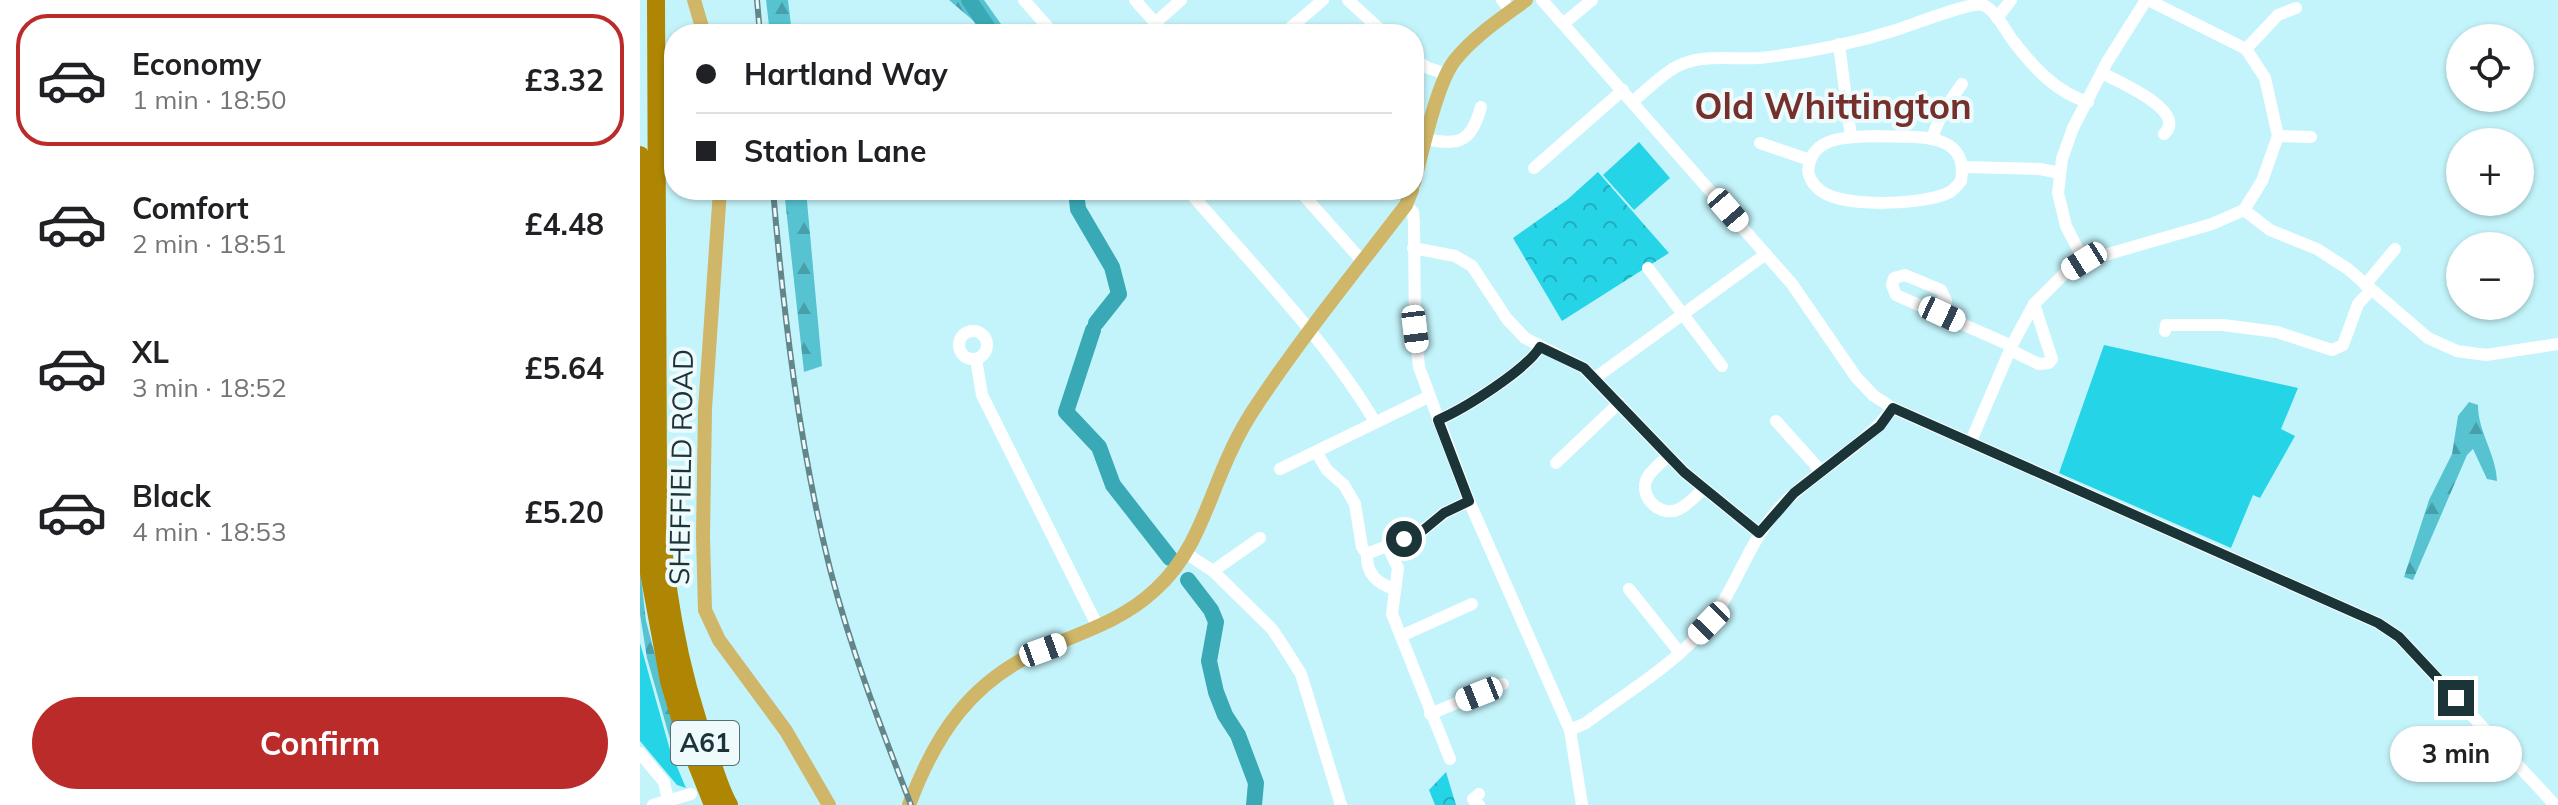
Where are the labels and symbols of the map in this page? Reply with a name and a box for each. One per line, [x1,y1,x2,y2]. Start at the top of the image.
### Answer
district label: Old Whittington [1694,83,1972,128]
car [1703,184,1753,236]
car [2057,238,2111,284]
car [1915,293,1969,335]
car [1400,304,1430,354]
street label: SHEFFIELD ROAD [661,349,700,585]
route start [1386,521,1422,557]
car [1684,597,1734,649]
car [1016,631,1070,669]
car [1452,674,1506,714]
route end [2438,680,2474,716]
road number: A61 [671,721,739,765]
callout: 3 min [2390,726,2522,782]

